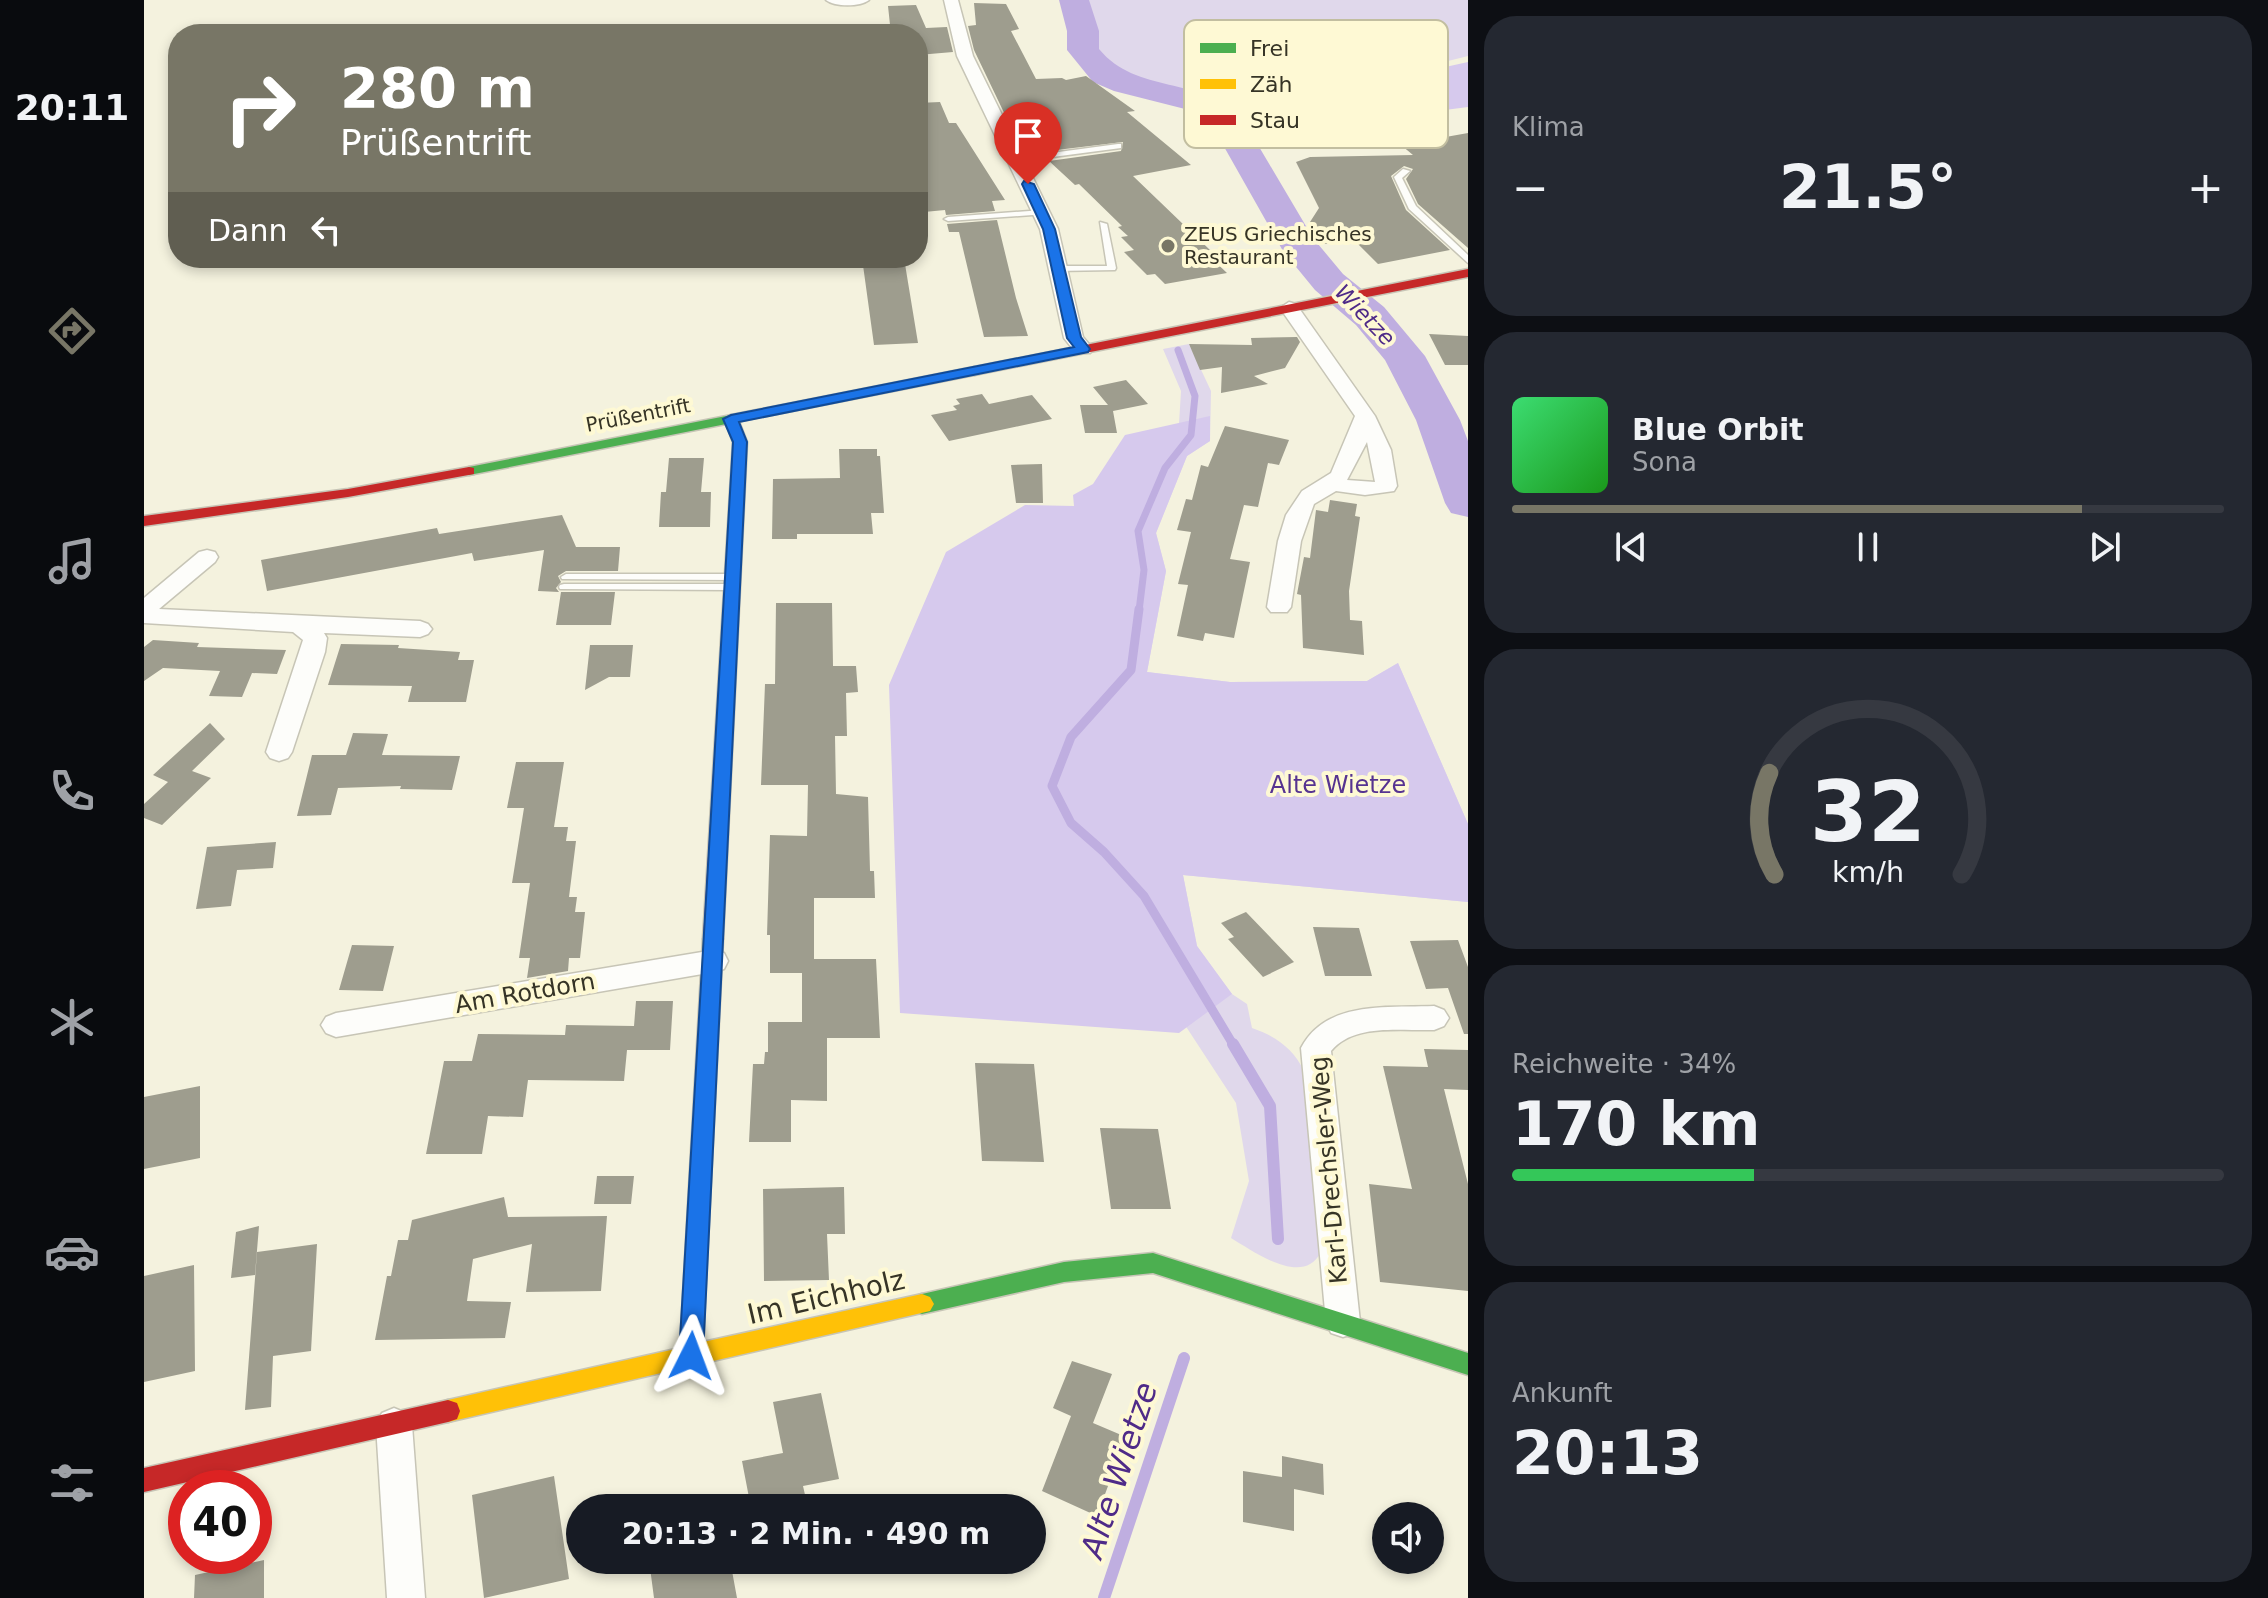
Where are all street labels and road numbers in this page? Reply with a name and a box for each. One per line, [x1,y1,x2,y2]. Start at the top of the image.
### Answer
street label: Prüßentrift [584,393,693,437]
street label: Am Rotdorn [453,967,597,1019]
street label: Karl-Drechsler-Weg [1305,1055,1353,1285]
street label: Im Eichholz [744,1263,908,1331]

